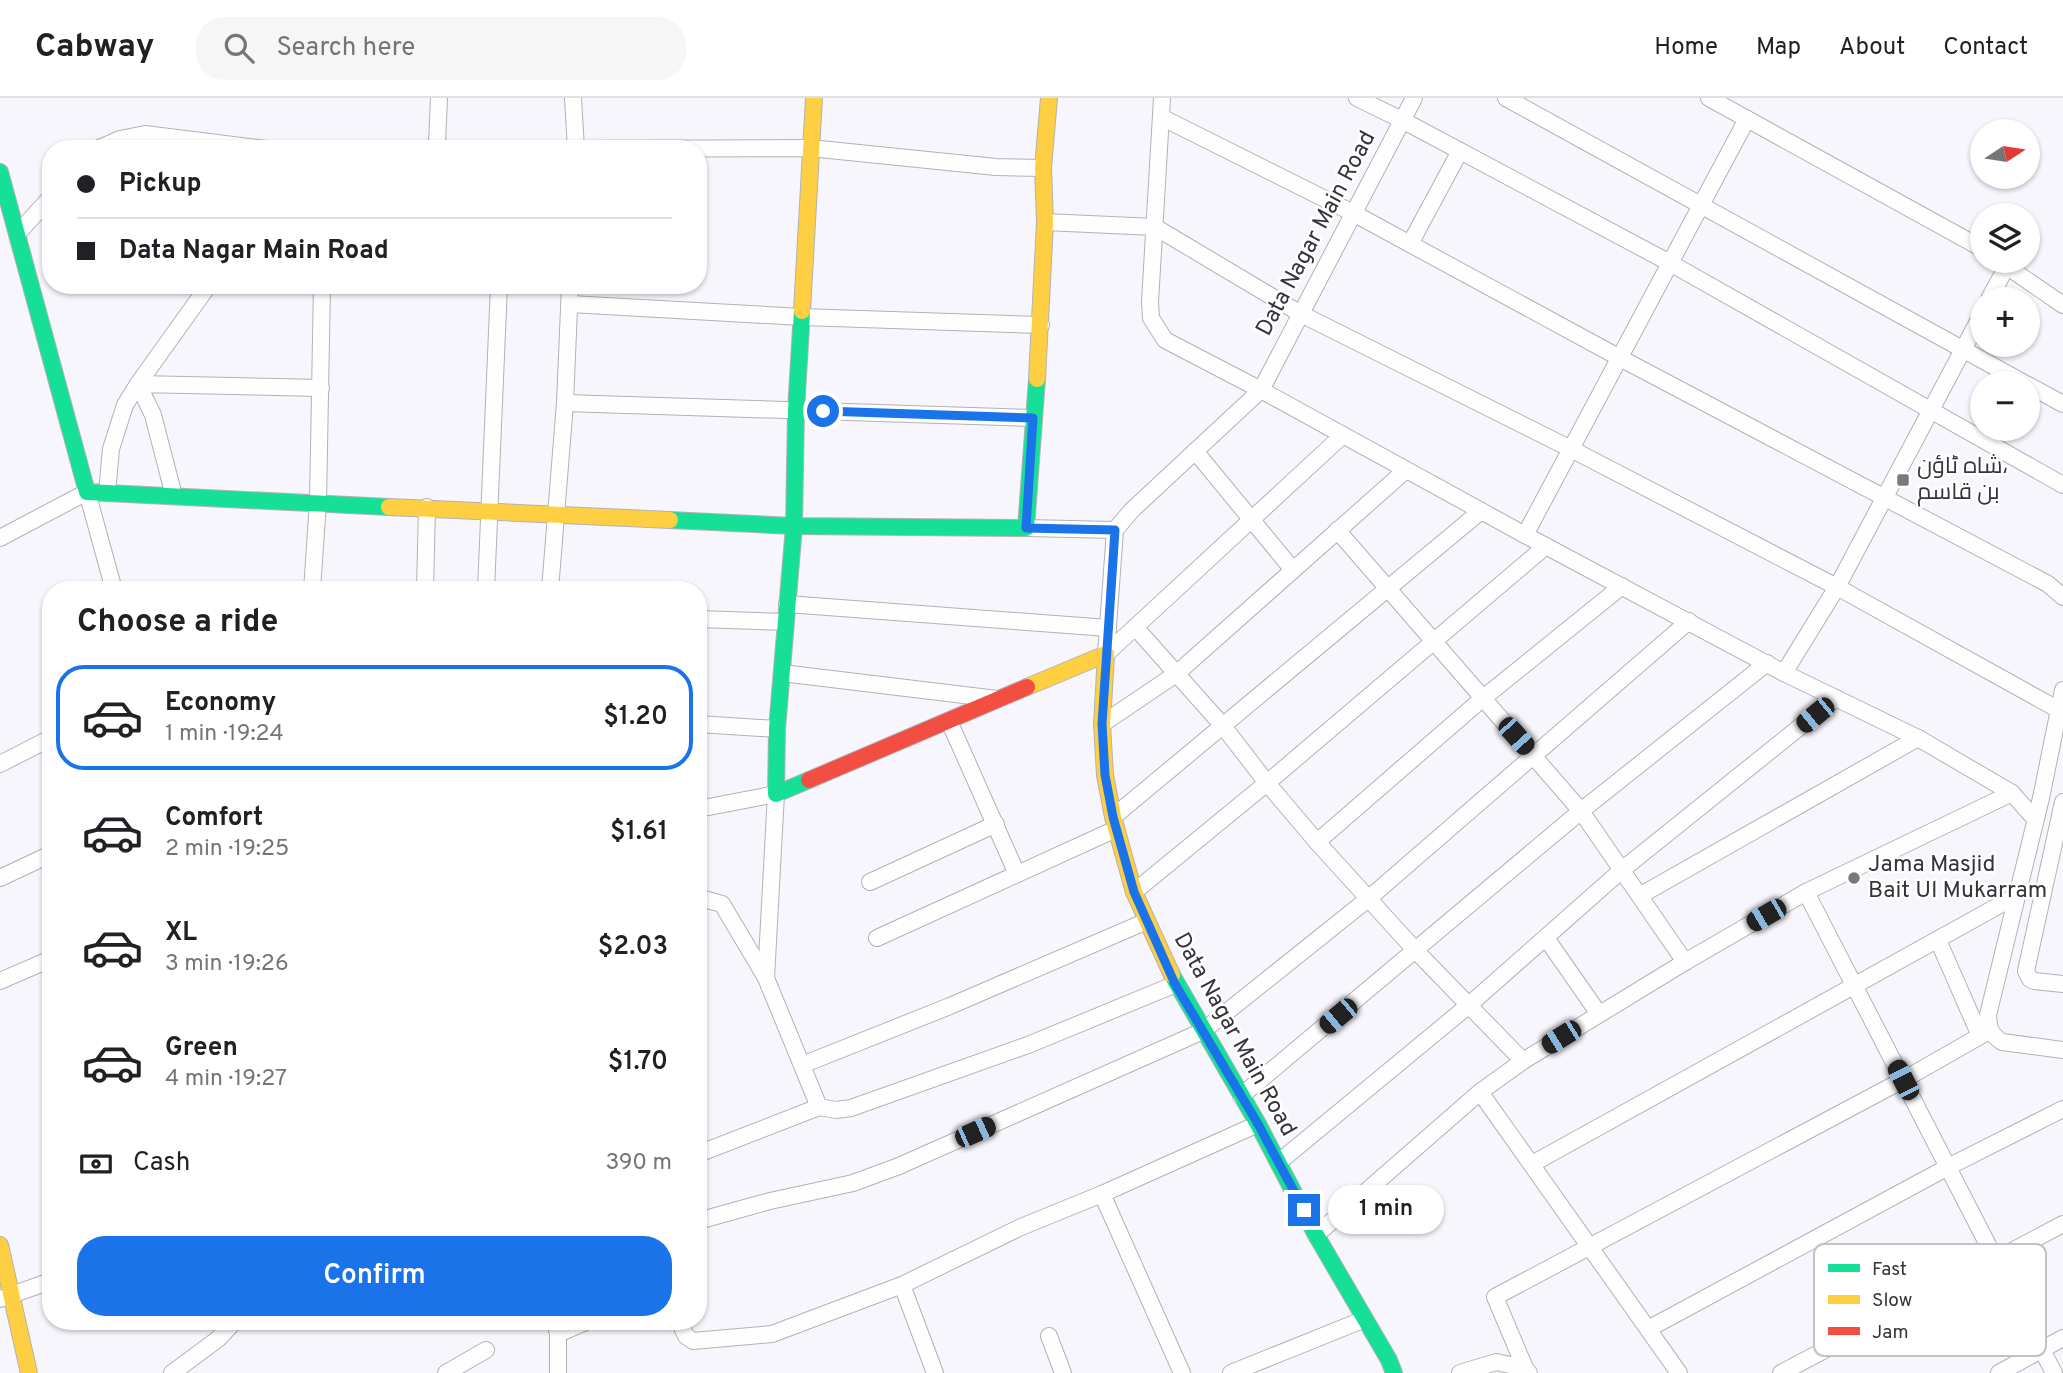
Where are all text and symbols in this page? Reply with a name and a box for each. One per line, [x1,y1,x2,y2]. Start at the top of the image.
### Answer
search box [196,17,686,80]
text: Cabway [35,27,154,69]
icon: search [220,29,258,67]
text: Search here [276,32,415,65]
text: Home [1654,33,1718,63]
text: Map [1756,33,1801,63]
text: About [1839,33,1905,63]
text: Contact [1943,33,2028,63]
north arrow [1970,119,2040,189]
map controls [1970,119,2040,441]
street label: Data Nagar Main Road [1251,126,1383,342]
text: Pickup [119,168,202,201]
button: layers [1970,203,2040,273]
text: Data Nagar Main Road [119,235,389,268]
button: + [1970,287,2040,357]
button: − [1970,371,2040,441]
route start [807,395,839,427]
place label: شاہ ٹاؤن، بن قاسم [1917,453,2008,508]
marker: شاہ ٹاؤن، بن قاسم [1895,472,1911,488]
text: Choose a ride [77,603,278,643]
icon: car [81,686,144,749]
text: Economy [165,687,276,720]
car [1793,694,1838,736]
text: $1.20 [603,701,668,734]
car [1495,713,1538,759]
text: 1 min · 19:24 [165,720,284,749]
icon: car [81,801,144,864]
text: Comfort [165,802,263,835]
text: $1.61 [610,816,668,849]
text: 2 min · 19:25 [165,835,289,864]
place label: Jama Masjid Bait Ul Mukarram [1868,851,2047,906]
marker: Jama Masjid Bait Ul Mukarram [1846,870,1862,886]
car [1743,895,1790,935]
icon: car [81,916,144,979]
text: XL [165,917,197,950]
street label: Data Nagar Main Road [1166,928,1302,1142]
text: $2.03 [598,931,668,964]
text: 3 min · 19:26 [165,950,289,979]
car [1316,994,1361,1038]
car [1538,1017,1585,1057]
icon: car [81,1031,144,1094]
text: Green [165,1032,238,1065]
text: $1.70 [608,1046,668,1079]
car [1885,1057,1922,1103]
text: 4 min · 19:27 [165,1065,287,1094]
car [952,1114,999,1150]
icon: cash [77,1145,115,1183]
text: Cash [133,1147,190,1180]
text: 390 m [605,1149,672,1178]
callout: 1 min [1328,1186,1444,1234]
route end [1288,1194,1320,1226]
text: 1 min [1359,1195,1413,1224]
button: Confirm [77,1236,672,1316]
legend [1814,1244,2046,1356]
text: Fast [1872,1258,1907,1282]
text: Slow [1872,1289,1912,1313]
text: Jam [1872,1321,1909,1345]

